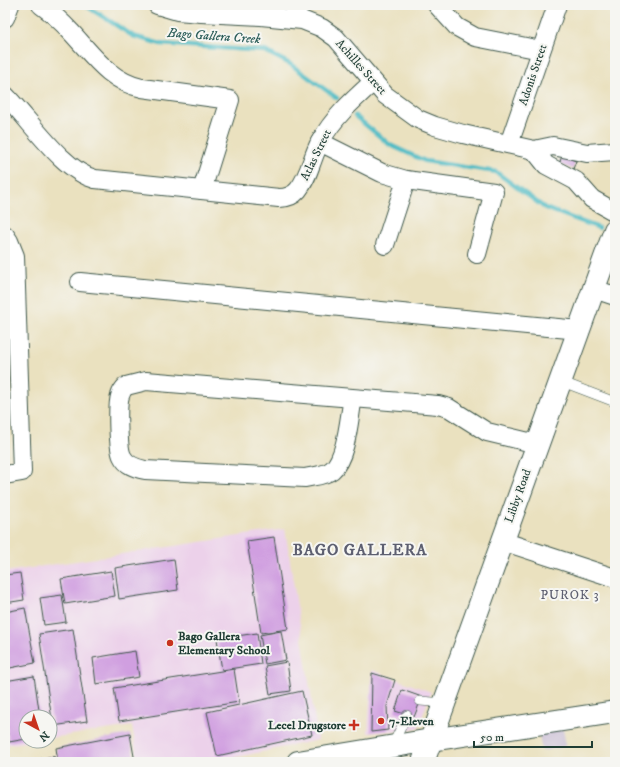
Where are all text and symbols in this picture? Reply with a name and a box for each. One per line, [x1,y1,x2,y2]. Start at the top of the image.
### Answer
water label: Bago Gallera Creek [166,25,262,47]
street label: Achilles Street [332,36,390,98]
street label: Adonis Street [516,42,551,108]
street label: Atlas Street [297,127,335,183]
street label: Libby Road [501,467,535,525]
district label: BAGO GALLERA [293,540,427,560]
district label: PUROK 3 [541,587,599,603]
place label: Bago Gallera Elementary School [178,629,270,658]
marker: Bago Gallera Elementary School [165,638,175,648]
north arrow [18,709,58,749]
place label: 7-Eleven [389,714,434,729]
marker: 7-Eleven [376,716,386,726]
place label: Lecel Drugstore [268,718,346,733]
marker: Lecel Drugstore [349,720,359,730]
scale bar [474,723,592,749]
text: N [36,728,52,744]
text: 50 m [480,730,504,745]

